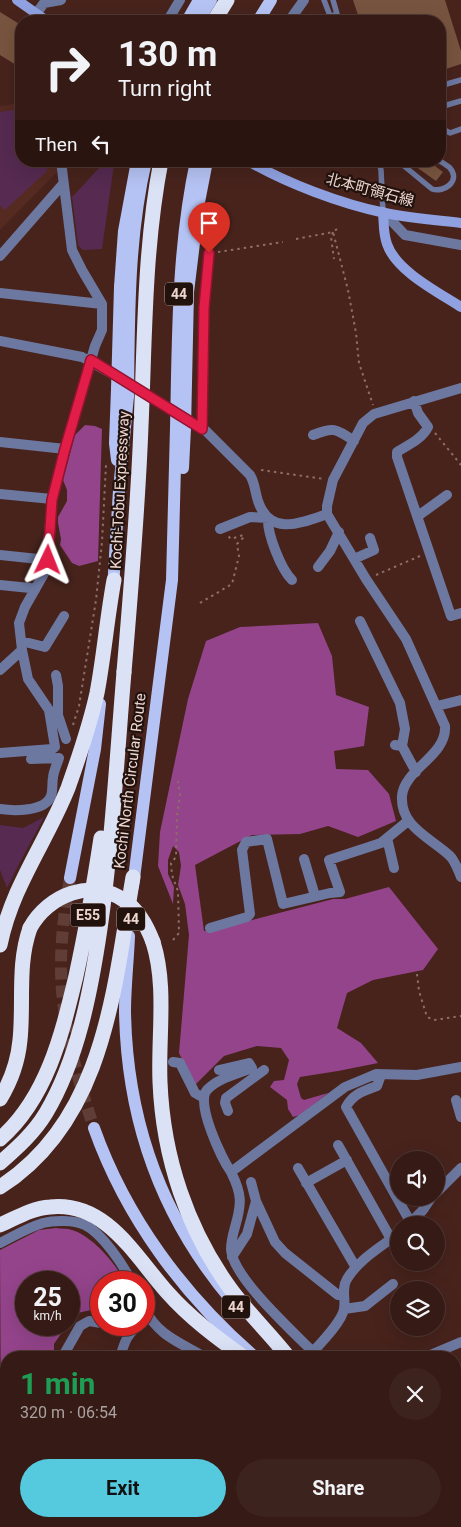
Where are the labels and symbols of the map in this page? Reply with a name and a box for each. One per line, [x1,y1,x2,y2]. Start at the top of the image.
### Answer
street label: 北本町領石線 [324,170,416,210]
pin [188,202,230,253]
road number: 44 [165,282,193,306]
street label: Kochi-Tobu Expressway [107,411,133,569]
position arrow [21,533,73,585]
street label: Kochi North Circular Route [110,692,150,870]
road number: E55 [70,904,106,926]
road number: 44 [117,908,145,931]
speed limit sign: 30 [90,1271,155,1336]
road number: 44 [222,1295,250,1318]

